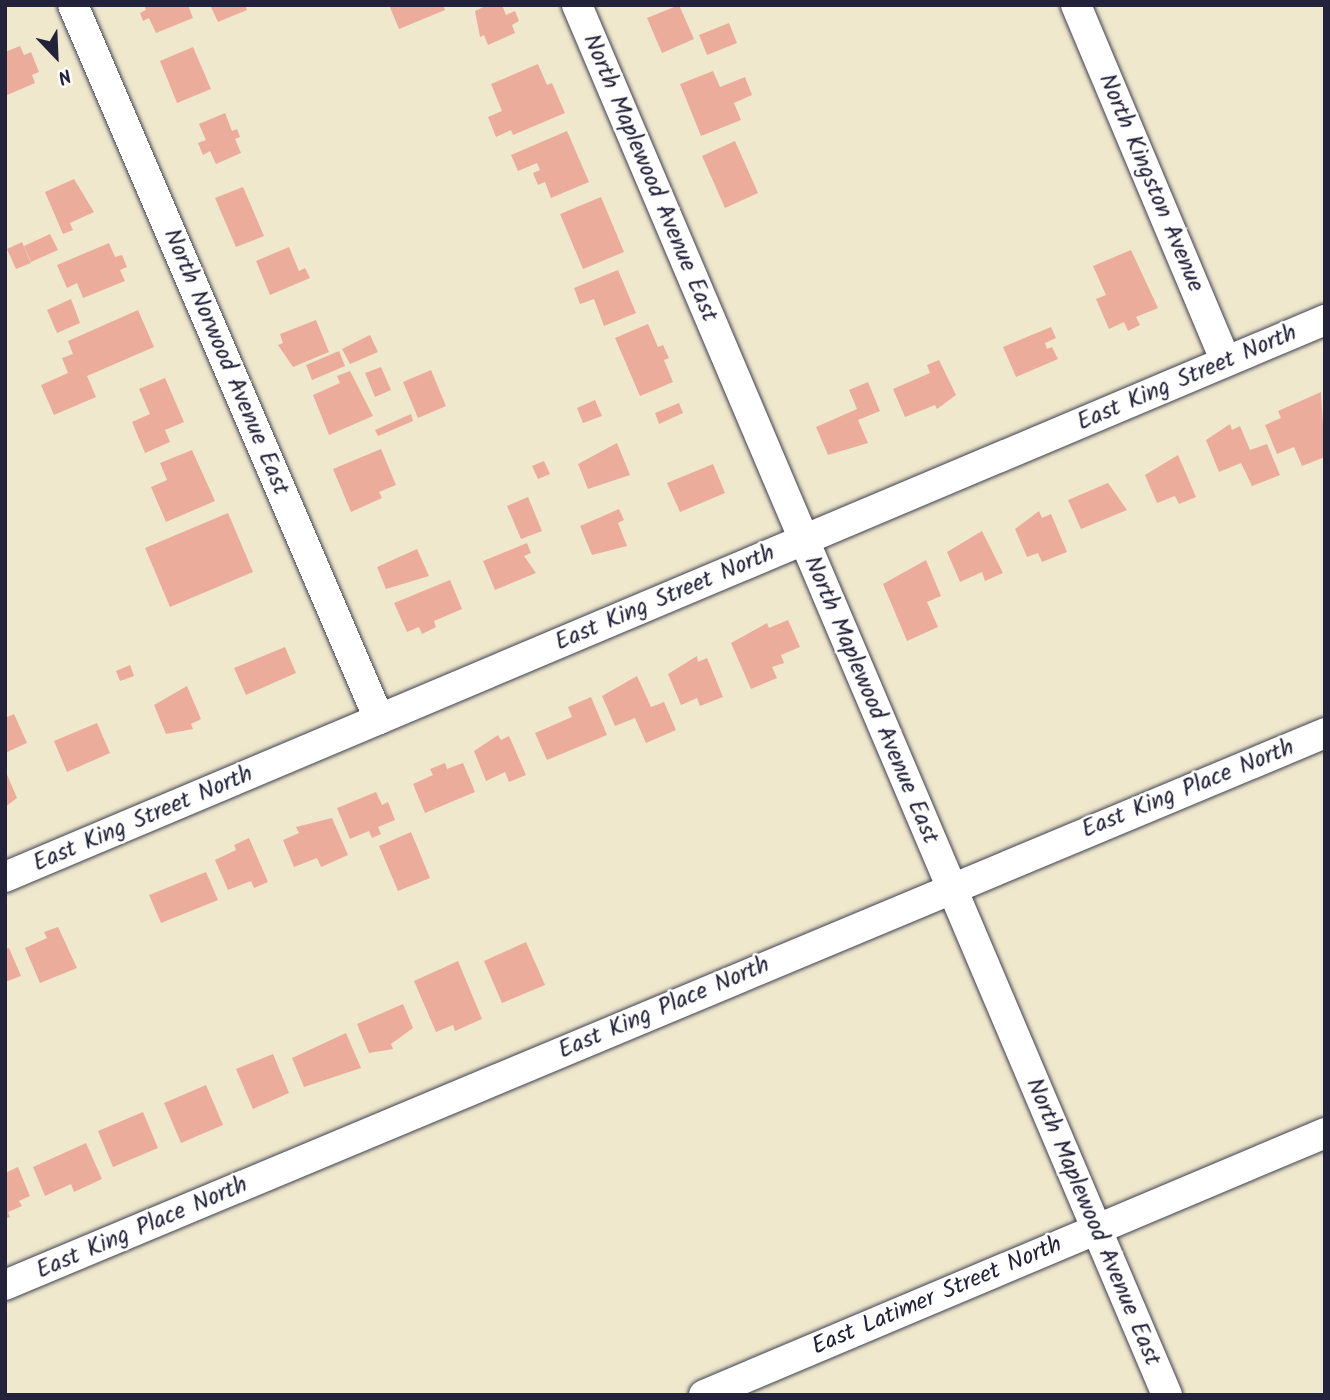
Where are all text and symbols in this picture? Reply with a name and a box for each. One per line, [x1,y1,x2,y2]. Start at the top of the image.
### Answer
north arrow [21,21,91,91]
street label: North Maplewood Avenue East [576,30,724,326]
text: N [53,59,76,91]
street label: North Kingston Avenue [1092,69,1210,297]
street label: North Norwood Avenue East [157,225,295,499]
street label: East King Street North [1073,319,1301,437]
street label: East King Street North [551,539,779,657]
street label: North Maplewood Avenue East [797,552,945,848]
street label: East King Place North [1078,733,1298,845]
street label: East King Street North [29,760,257,878]
street label: East King Place North [554,950,774,1066]
street label: North Maplewood Avenue East [1019,1074,1167,1370]
street label: East King Place North [32,1170,252,1286]
street label: East Latimer Street North [808,1230,1066,1362]

